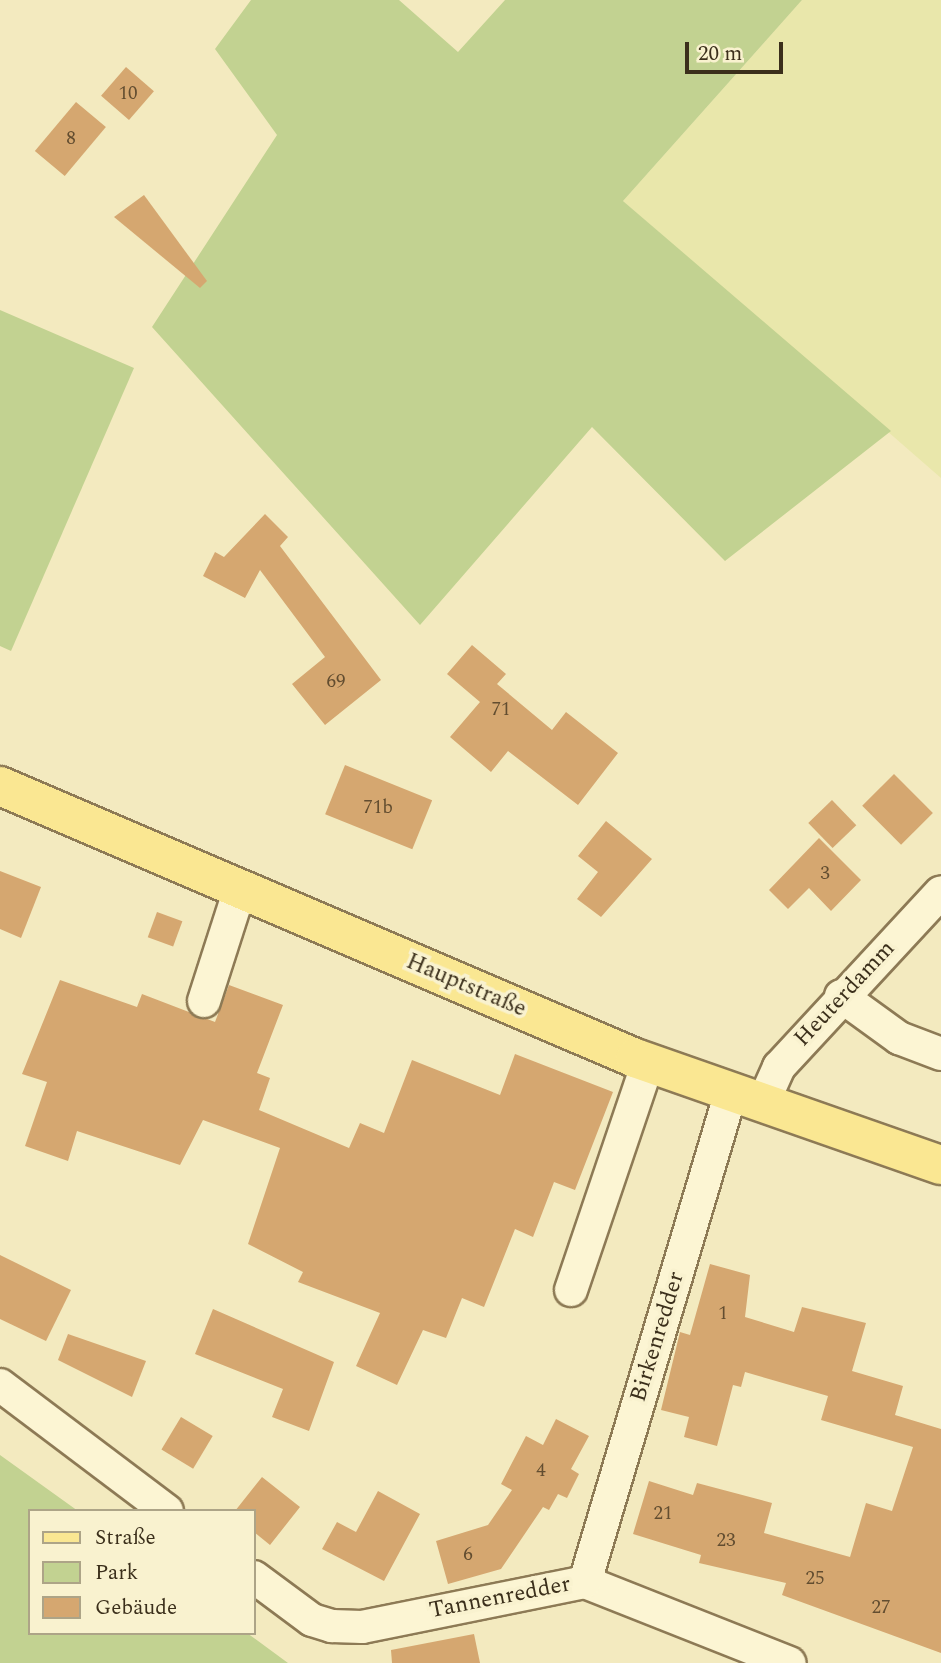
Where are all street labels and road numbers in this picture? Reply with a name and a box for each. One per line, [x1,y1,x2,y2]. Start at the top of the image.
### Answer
street label: Heuterdamm [789,935,901,1053]
street label: Hauptstraße [402,948,530,1024]
street label: Birkenredder [625,1269,691,1405]
street label: Tannenredder [427,1571,573,1625]

